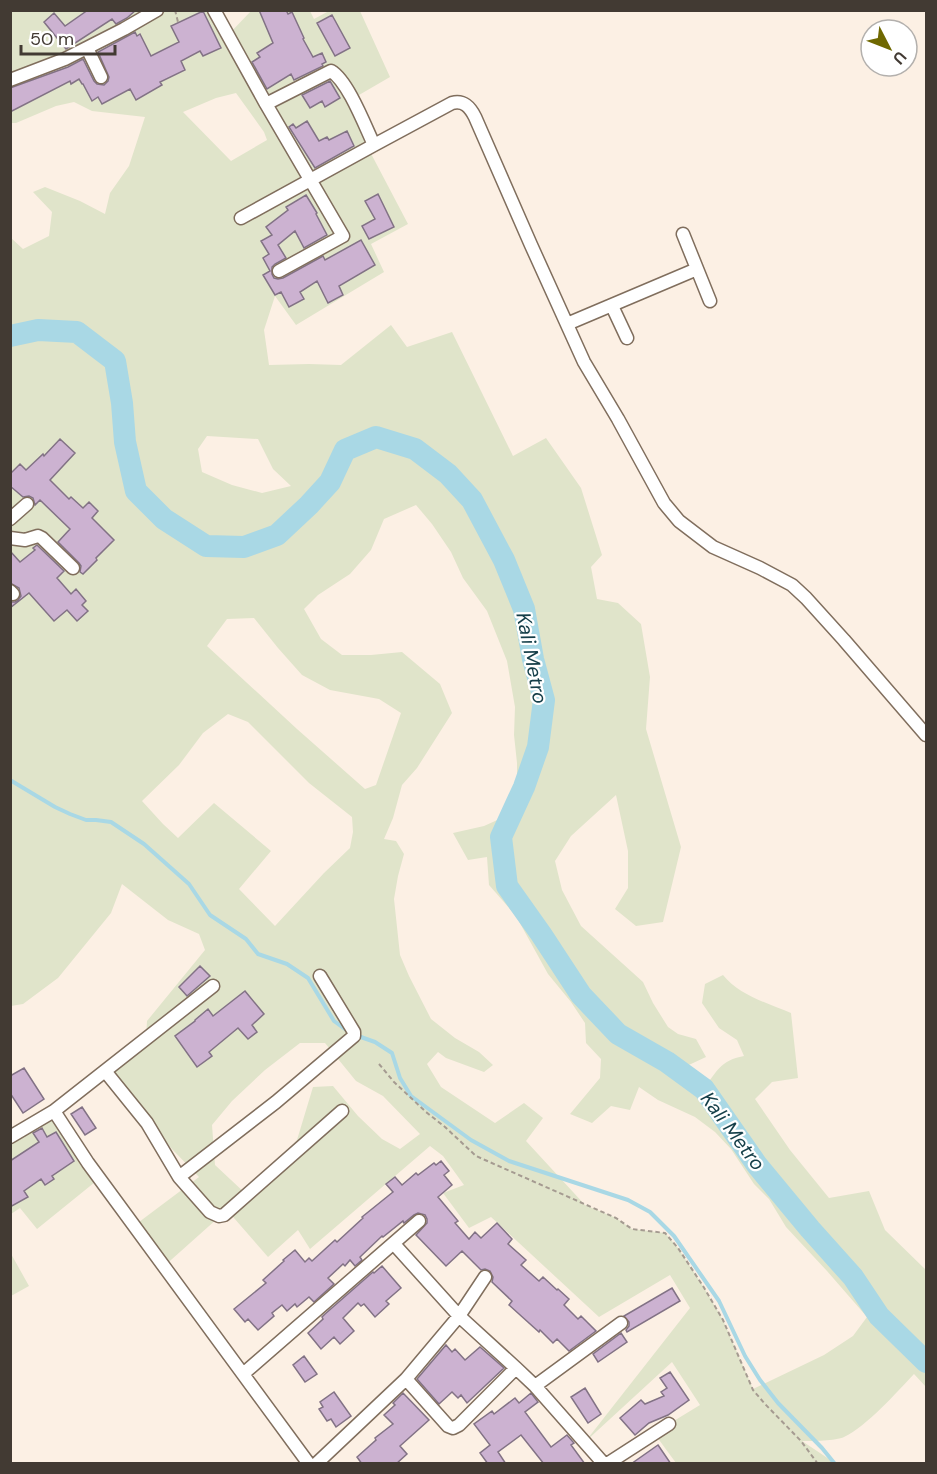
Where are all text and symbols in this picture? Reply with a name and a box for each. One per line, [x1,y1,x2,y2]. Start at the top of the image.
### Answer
scale bar [21,18,116,56]
north arrow [859,18,919,78]
text: 50 m [30,27,74,51]
text: U [888,47,911,69]
water label: Kali Metro [510,610,554,706]
water label: Kali Metro [695,1086,771,1176]

